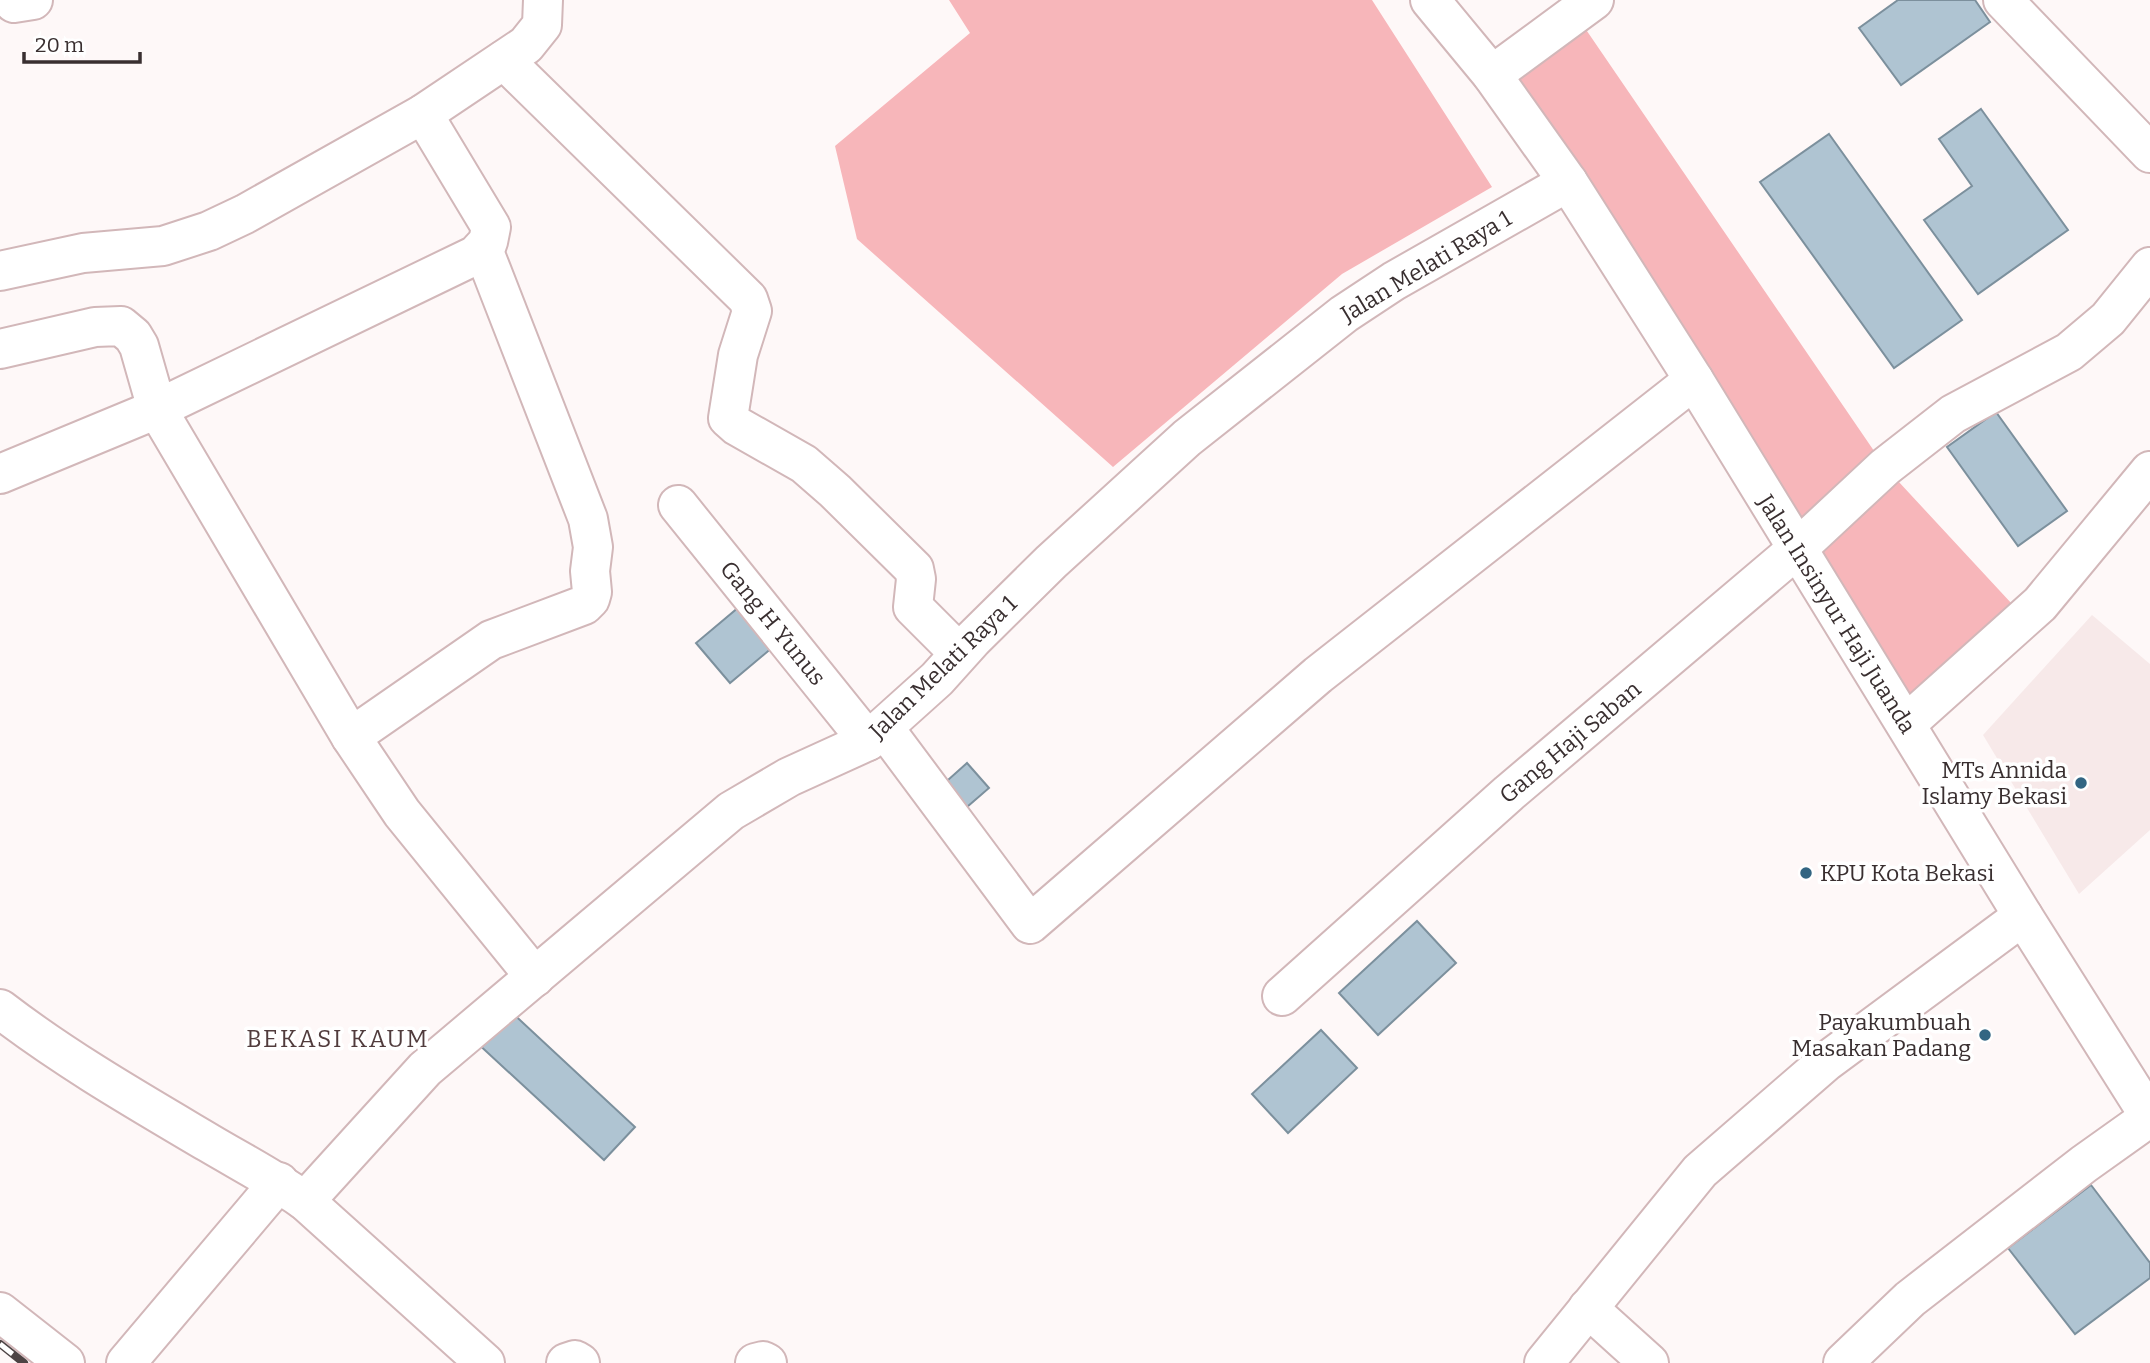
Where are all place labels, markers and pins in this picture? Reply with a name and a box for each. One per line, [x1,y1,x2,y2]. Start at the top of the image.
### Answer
place label: MTs Annida Islamy Bekasi [1921,756,2067,810]
marker: MTs Annida Islamy Bekasi [2073,775,2089,791]
place label: KPU Kota Bekasi [1820,859,1995,887]
marker: KPU Kota Bekasi [1798,865,1814,881]
place label: Payakumbuah Masakan Padang [1792,1008,1971,1062]
marker: Payakumbuah Masakan Padang [1977,1027,1993,1043]

